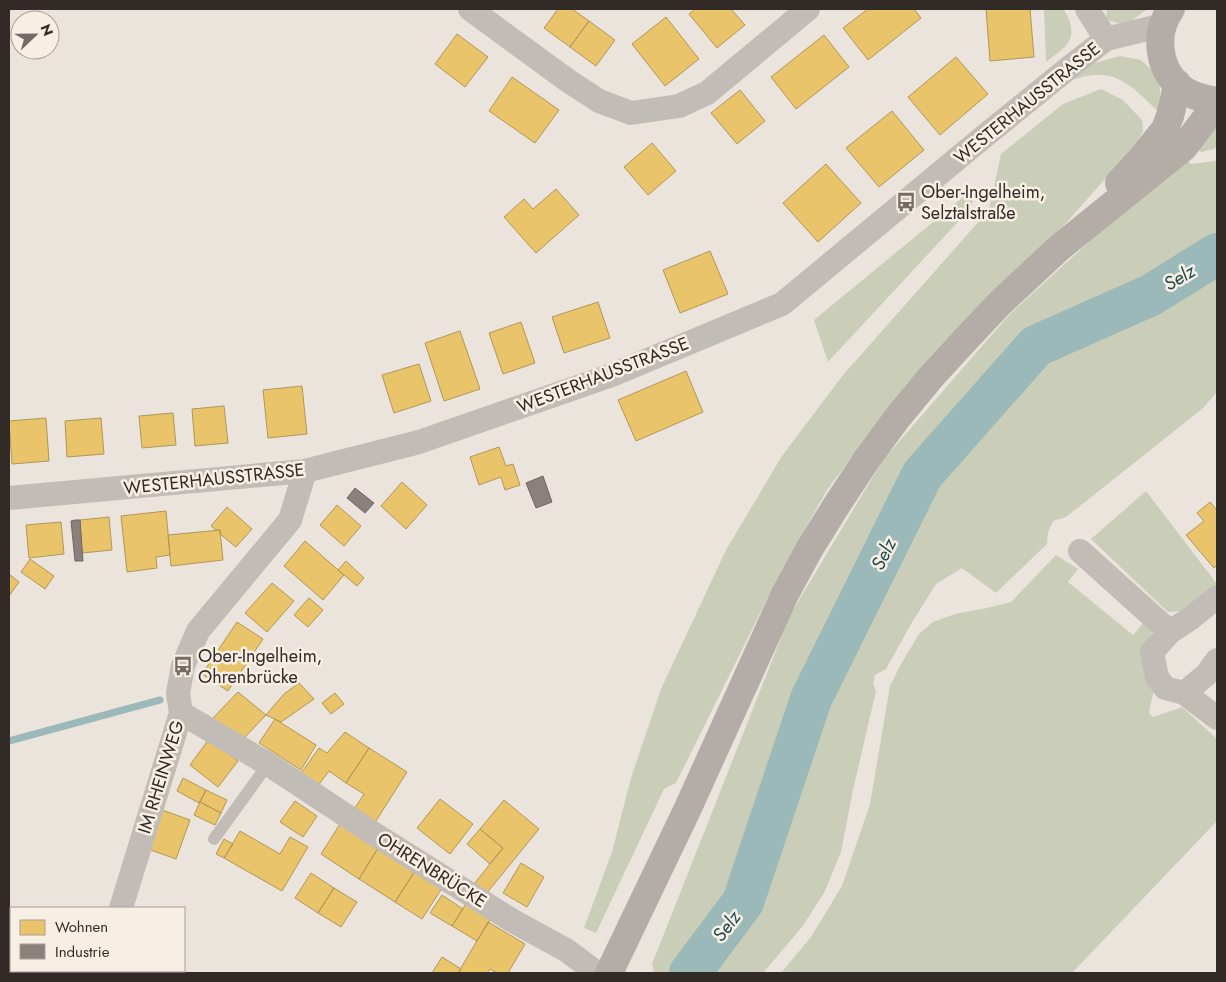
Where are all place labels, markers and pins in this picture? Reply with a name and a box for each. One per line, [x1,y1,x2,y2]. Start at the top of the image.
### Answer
place label: Ober-Ingelheim, Selztalstraße [921,179,1045,226]
bus stop icon: Ober-Ingelheim, Selztalstraße [895,191,917,213]
place label: Ober-Ingelheim, Ohrenbrücke [198,643,322,690]
bus stop icon: Ober-Ingelheim, Ohrenbrücke [172,655,194,677]

